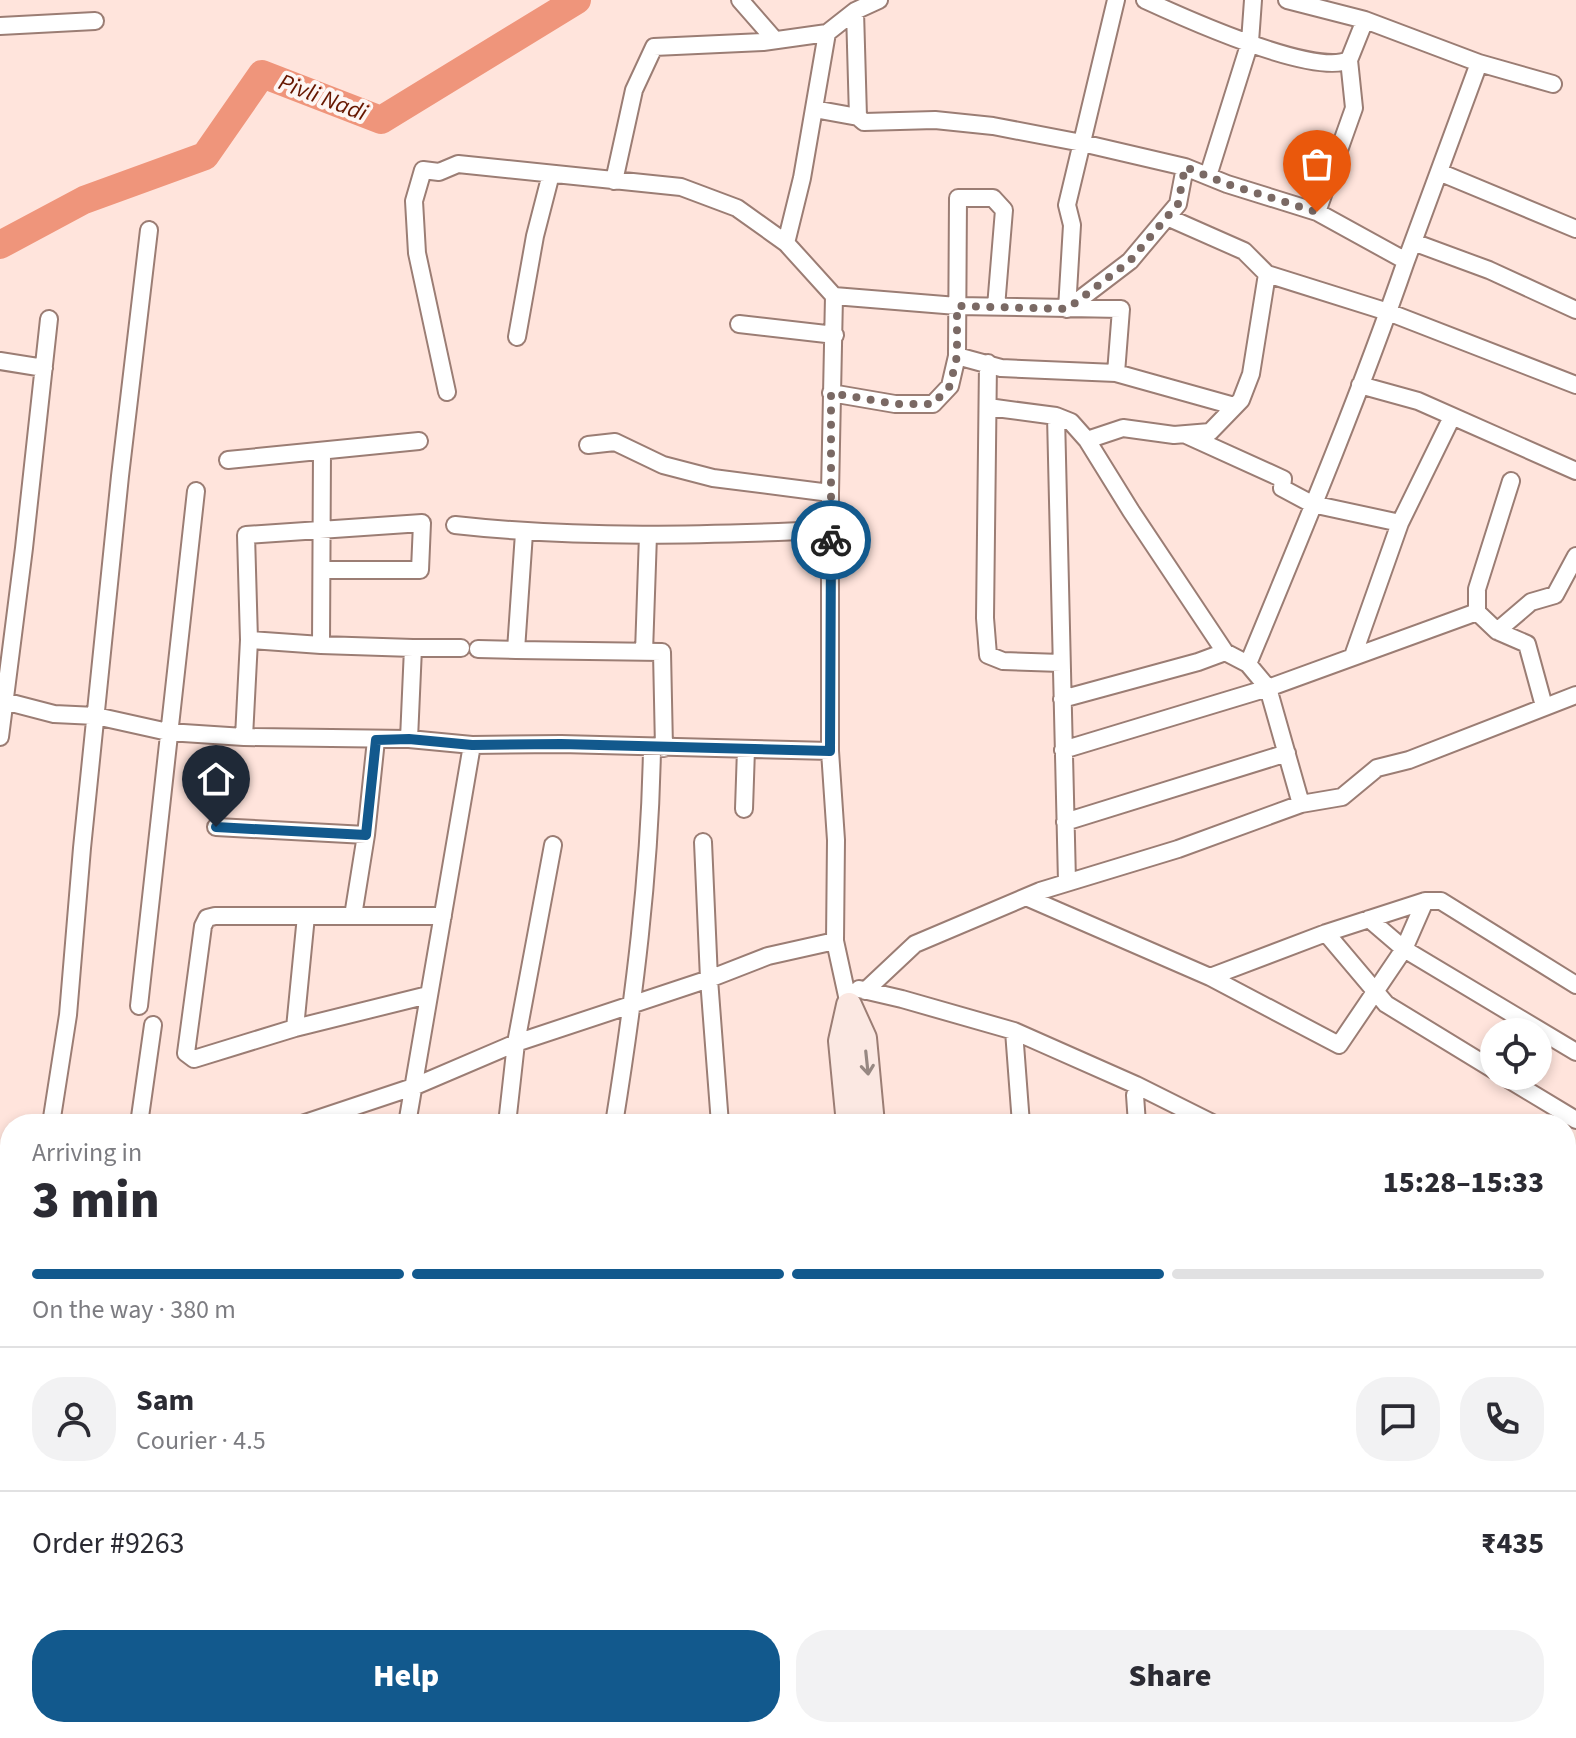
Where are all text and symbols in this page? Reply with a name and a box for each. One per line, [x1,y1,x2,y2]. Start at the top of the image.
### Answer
water label: Pivli Nadi [273,65,372,130]
pin [1283,130,1351,212]
icon: bag [1295,142,1339,186]
courier [791,500,871,580]
icon: bike [809,518,853,562]
pin [182,745,250,827]
icon: home [194,757,238,801]
map controls [1480,1018,1552,1090]
button: locate [1480,1018,1552,1090]
one-way arrow [859,1049,874,1076]
text: Arriving in [32,1134,142,1171]
text: 15:28–15:33 [1383,1161,1544,1204]
text: 3 min [32,1164,160,1238]
text: On the way · 380 m [32,1291,236,1328]
button: person [32,1377,116,1461]
button: chat [1356,1377,1440,1461]
button: phone [1460,1377,1544,1461]
text: Sam [136,1379,194,1422]
text: Courier · 4.5 [136,1422,266,1459]
text: Order #9263 [32,1522,185,1565]
text: ₹435 [1481,1522,1544,1565]
button: Help [32,1630,780,1722]
button: Share [796,1630,1544,1722]

